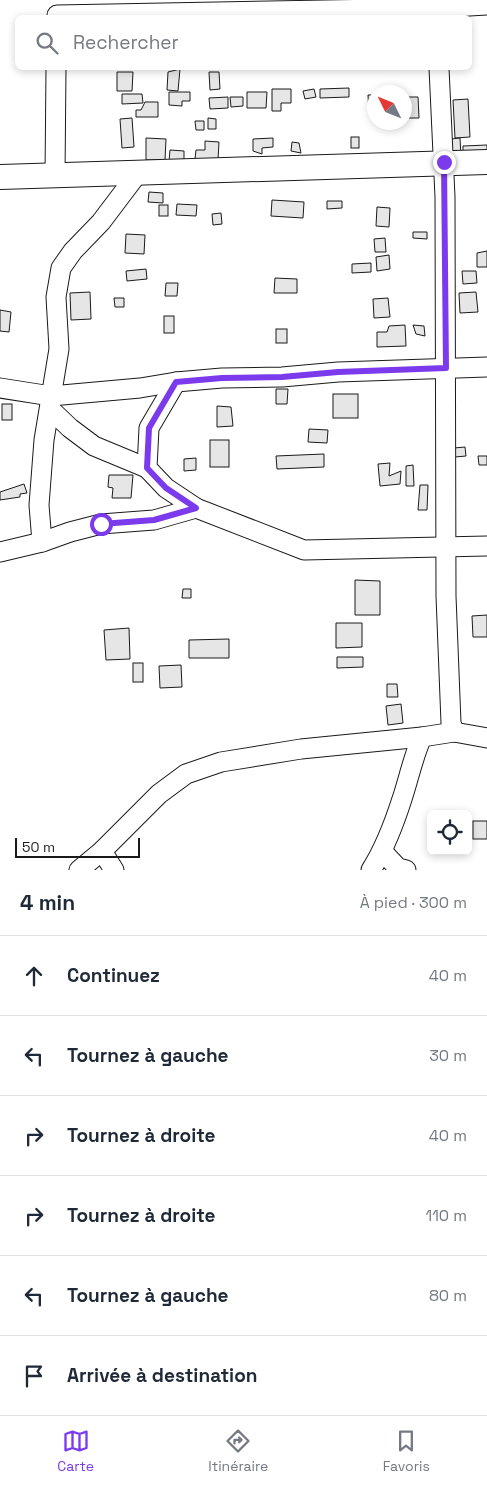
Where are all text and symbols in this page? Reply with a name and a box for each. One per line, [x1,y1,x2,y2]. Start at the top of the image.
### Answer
search box [15,15,472,70]
icon: search [33,29,61,57]
text: Rechercher [73,30,179,55]
north arrow [367,85,412,130]
route end [433,151,456,174]
route start [90,513,113,536]
map controls [427,810,472,855]
button: locate [427,810,472,855]
scale bar [15,835,140,858]
text: 50 m [22,838,55,856]
text: 4 min [20,889,75,916]
text: À pied · 300 m [360,892,467,913]
icon: ahead [20,962,48,990]
text: Continuez [67,963,160,988]
text: 40 m [429,965,467,986]
icon: left [20,1042,48,1070]
text: Tournez à gauche [67,1043,229,1068]
text: 30 m [429,1045,467,1066]
icon: right [20,1122,48,1150]
text: Tournez à droite [67,1123,216,1148]
text: 40 m [429,1125,467,1146]
icon: right [20,1202,48,1230]
text: Tournez à droite [67,1203,216,1228]
text: 110 m [425,1205,467,1226]
icon: left [20,1282,48,1310]
text: Tournez à gauche [67,1283,229,1308]
text: 80 m [429,1285,467,1306]
icon: arrive [20,1362,48,1390]
text: Arrivée à destination [67,1363,257,1388]
tab: Carte [57,1427,94,1475]
tab: Itinéraire [208,1427,268,1475]
tab: Favoris [383,1427,430,1475]

